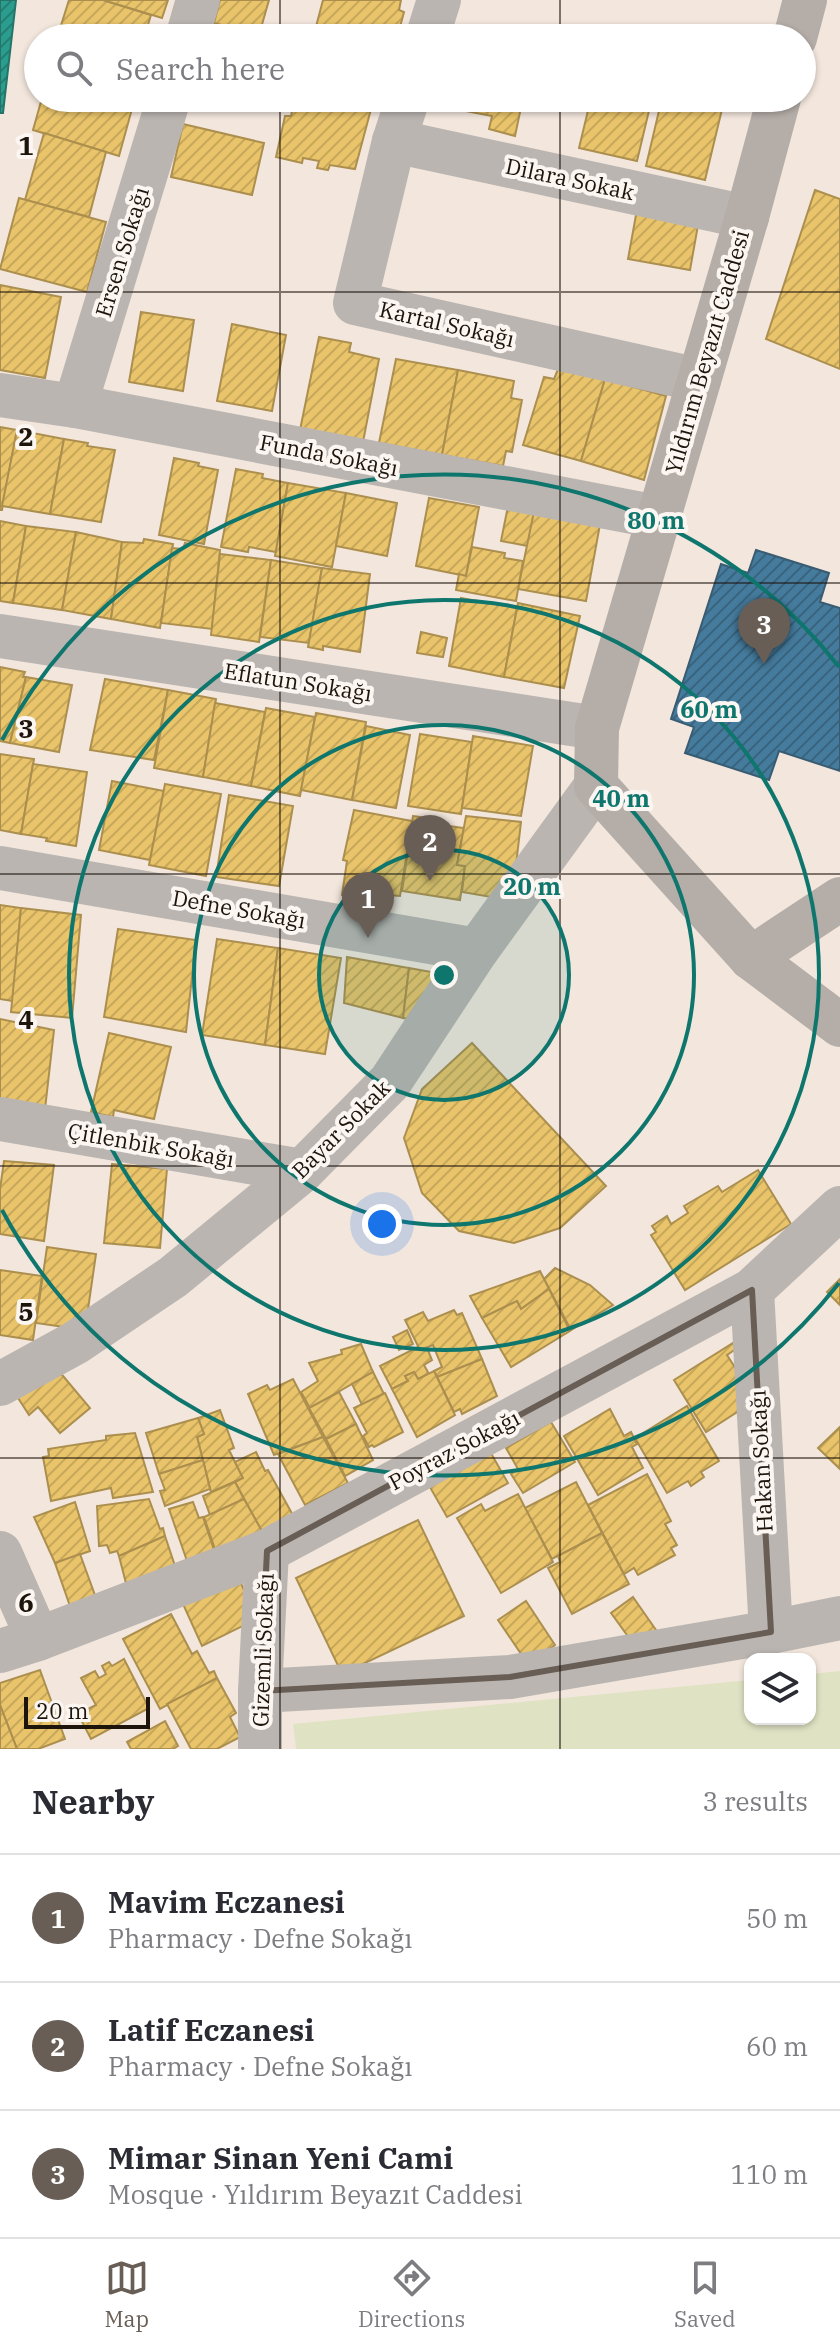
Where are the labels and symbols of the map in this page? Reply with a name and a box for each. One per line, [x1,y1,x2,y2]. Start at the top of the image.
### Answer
text: 1 [18,128,34,162]
street label: Dilara Sokak [503,151,637,206]
street label: Ersen Sokağı [88,183,155,320]
street label: Yıldırım Beyazıt Caddesi [658,226,755,477]
street label: Kartal Sokağı [377,294,518,353]
text: 2 [18,419,34,453]
street label: Funda Sokağı [257,427,401,482]
text: 80 m [627,504,685,536]
pin: 3 [738,598,790,664]
street label: Eflatun Sokağı [222,655,374,708]
text: 60 m [680,693,738,725]
text: 3 [18,711,34,745]
text: 40 m [592,782,650,814]
pin: 2 [404,815,456,881]
text: 20 m [503,870,561,902]
pin: 1 [342,872,394,938]
street label: Defne Sokağı [170,883,308,935]
centre of rings [430,961,458,989]
text: 4 [18,1002,34,1036]
street label: Bayar Sokak [285,1073,396,1184]
street label: Çitlenbik Sokağı [66,1116,237,1173]
your location [362,1204,402,1244]
text: 5 [18,1294,34,1328]
street label: Hakan Sokağı [742,1389,779,1533]
street label: Poyraz Sokağı [383,1403,524,1496]
street label: Gizemli Sokağı [245,1572,280,1728]
text: 6 [18,1585,34,1619]
scale bar [24,1693,150,1729]

